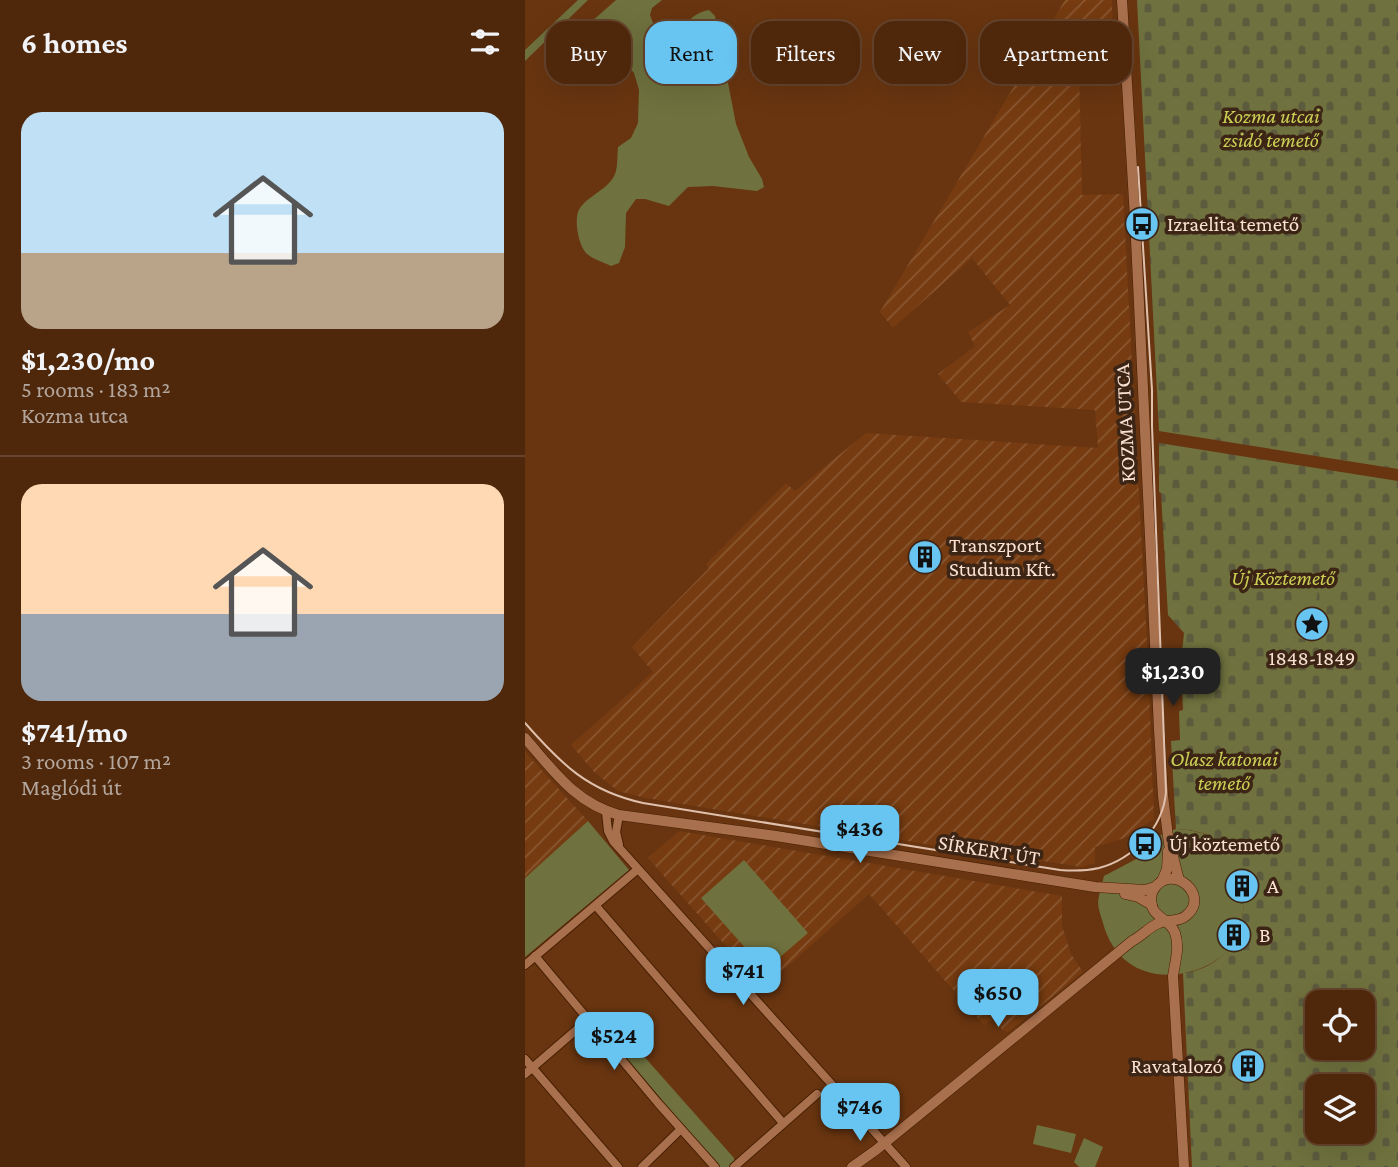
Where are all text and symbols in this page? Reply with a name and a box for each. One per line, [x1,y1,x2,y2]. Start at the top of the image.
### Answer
chip: Buy [546,21,631,84]
chip: Rent [645,21,737,84]
chip: Filters [751,21,860,84]
chip: New [874,21,966,84]
chip: Apartment [980,21,1132,84]
icon: filters [466,23,504,61]
text: 6 homes [21,26,128,59]
park label: Kozma utcai zsidó temető [1222,104,1320,152]
icon: home [200,157,326,283]
bus stop icon: Izraelita temető [1123,205,1161,243]
place label: Izraelita temető [1167,212,1299,236]
text: $1,230/mo [21,343,155,376]
street label: KOZMA UTCA [1110,363,1140,483]
text: 5 rooms · 183 m² [21,376,171,402]
text: Kozma utca [21,402,128,428]
icon: home [200,529,326,655]
place label: Transzport Studium Kft. [949,533,1055,581]
building icon: Transzport Studium Kft. [906,538,944,576]
park label: Új Köztemető [1231,566,1336,590]
place icon: 1848-1849 [1293,605,1331,643]
place label: 1848-1849 [1268,646,1356,670]
pin: $1,230 [1116,648,1230,708]
text: $1,230 [1141,658,1205,684]
text: $741/mo [21,715,128,748]
park label: Olasz katonai temető [1170,747,1278,795]
text: 3 rooms · 107 m² [21,748,171,774]
text: Maglódi út [21,774,122,800]
pin: $436 [819,806,901,865]
text: $436 [836,815,884,841]
bus stop icon: Új köztemető [1126,825,1164,863]
street label: SÍRKERT ÚT [936,830,1042,870]
place label: Új köztemető [1169,832,1280,856]
building icon: A [1223,867,1261,905]
place label: A [1267,874,1279,898]
building icon: B [1215,916,1253,954]
place label: B [1259,923,1270,947]
pin: $741 [702,948,784,1007]
text: $741 [722,957,764,983]
pin: $650 [957,970,1039,1029]
text: $650 [974,979,1022,1005]
map controls [1305,990,1375,1144]
button: locate [1305,990,1375,1060]
pin: $524 [573,1012,655,1072]
text: $524 [591,1022,637,1048]
building icon: Ravatalozó [1229,1047,1267,1085]
place label: Ravatalozó [1131,1054,1223,1078]
button: layers [1305,1074,1375,1144]
pin: $746 [819,1084,901,1143]
text: $746 [837,1093,883,1119]

